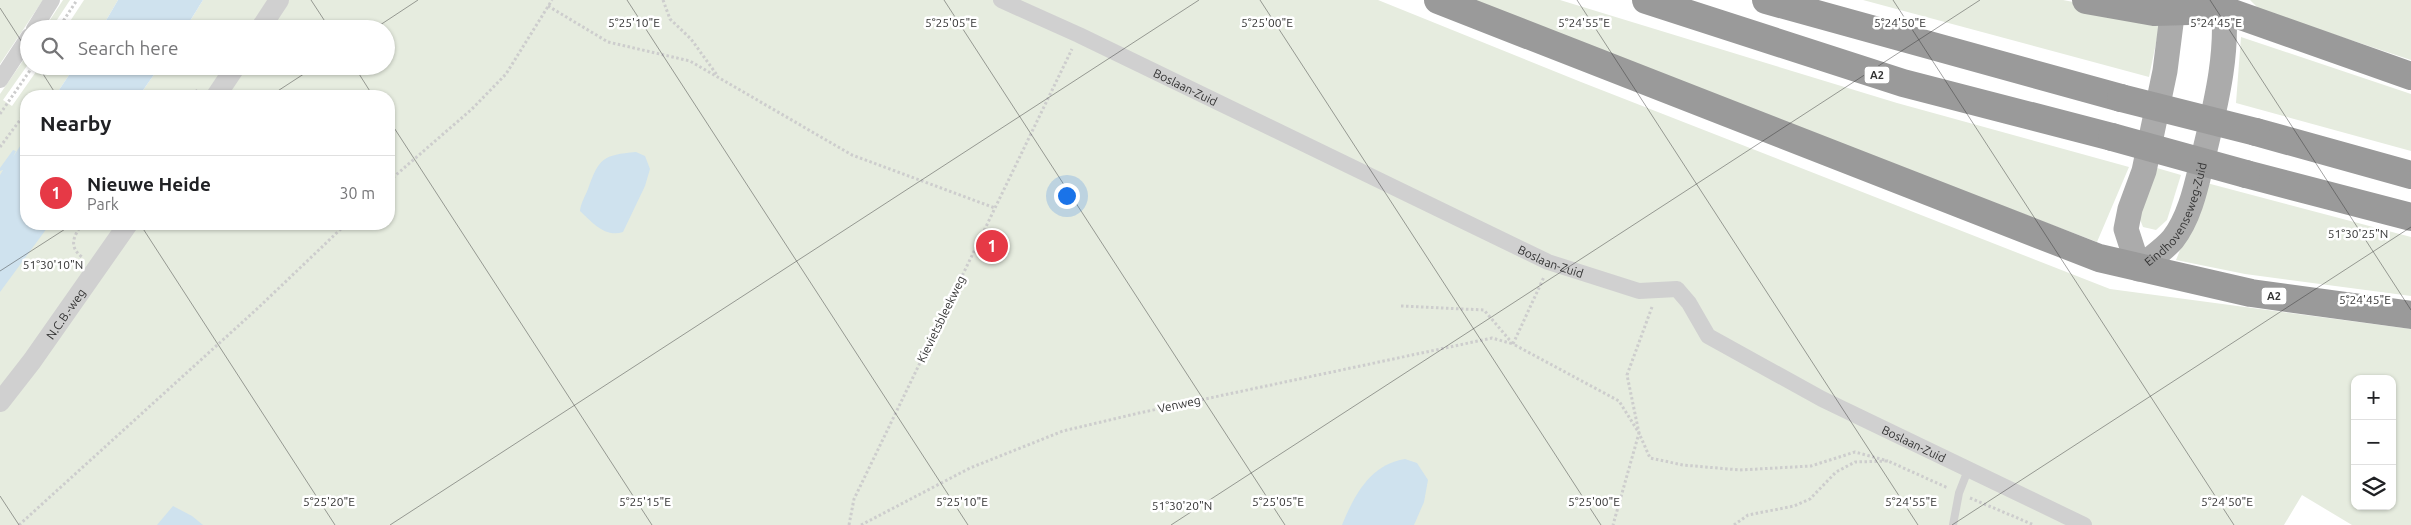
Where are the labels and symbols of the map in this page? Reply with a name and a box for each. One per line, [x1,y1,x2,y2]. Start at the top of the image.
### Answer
text: 5°25'10"E [608,16,660,29]
text: 5°25'05"E [925,16,977,29]
text: 5°25'00"E [1241,16,1293,29]
text: 5°24'55"E [1558,16,1610,29]
text: 5°24'50"E [1874,16,1926,29]
text: 5°24'45"E [2190,16,2242,29]
street label: Boslaan-Zuid [1152,66,1220,108]
road number: A2 [1864,66,1890,84]
street label: Eindhovenseweg-Zuid [2142,161,2208,268]
your location [1054,183,1080,209]
pin: 1 [976,227,1008,265]
text: 51°30'25"N [2328,227,2388,240]
street label: Boslaan-Zuid [1516,242,1585,279]
text: 51°30'10"N [23,258,83,271]
street label: Kievietsbleekweg [914,274,968,364]
street label: N.C.B.-weg [43,286,87,341]
road number: A2 [2262,288,2286,304]
text: 5°24'45"E [2339,293,2391,306]
street label: Venweg [1156,393,1202,415]
street label: Boslaan-Zuid [1880,422,1948,464]
text: 5°25'20"E [303,495,355,508]
text: 5°25'15"E [619,495,671,508]
text: 5°25'10"E [936,495,988,508]
text: 5°25'05"E [1252,495,1304,508]
text: 5°25'00"E [1568,495,1620,508]
text: 5°24'55"E [1885,495,1937,508]
text: 5°24'50"E [2201,495,2253,508]
text: 51°30'20"N [1152,499,1212,512]

